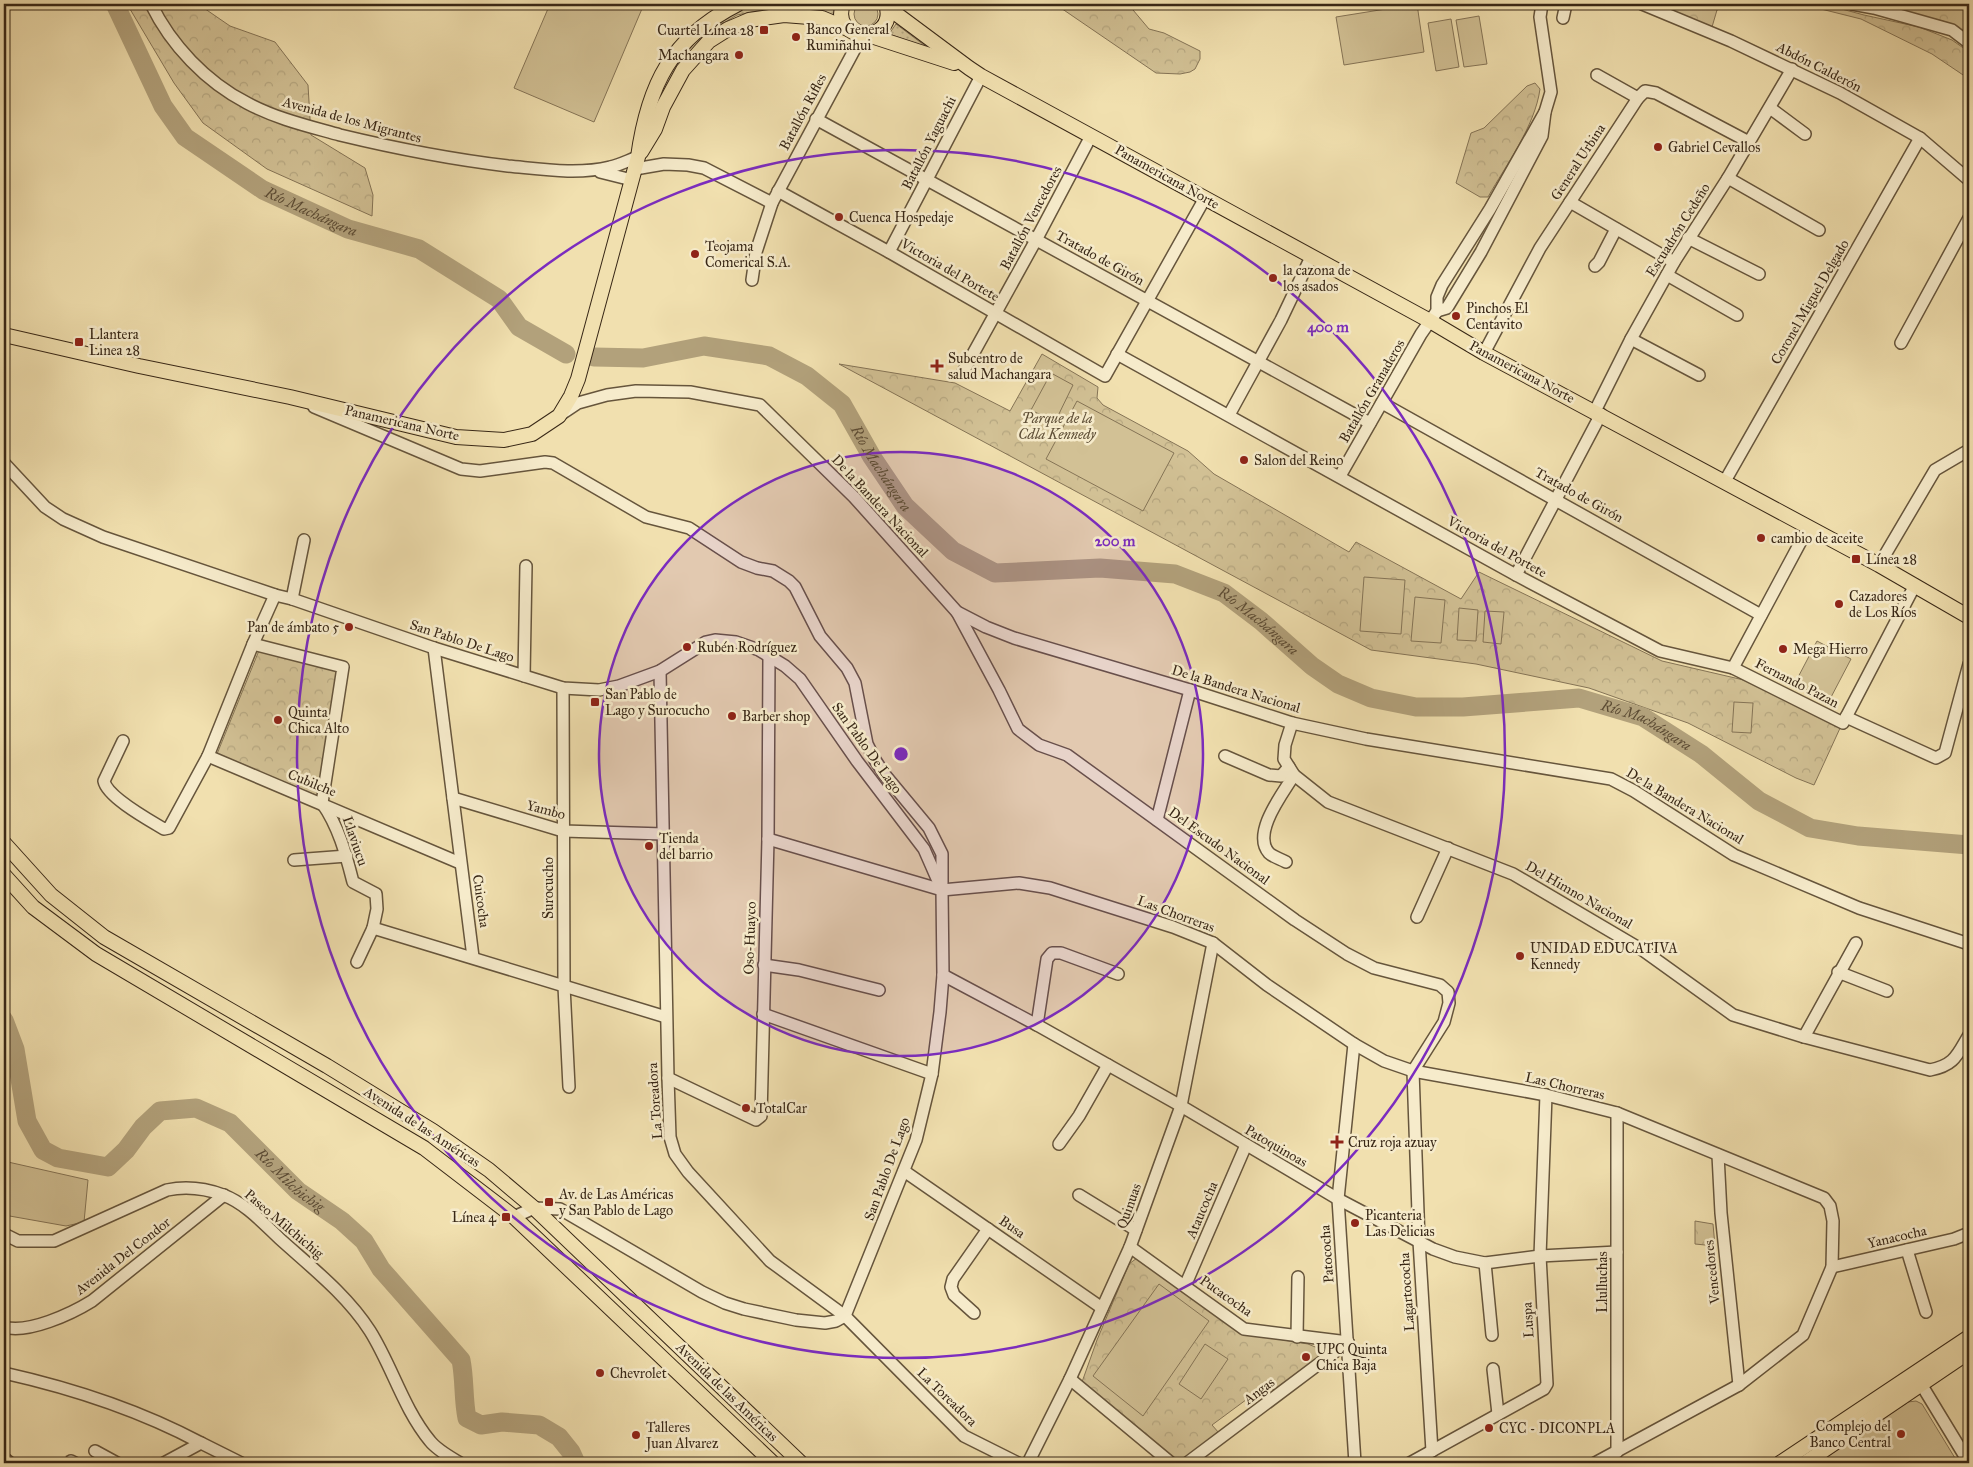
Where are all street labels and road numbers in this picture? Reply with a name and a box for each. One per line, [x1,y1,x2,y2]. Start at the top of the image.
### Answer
street label: Abdón Calderón [1773,38,1865,96]
street label: Batallón Rifles [776,71,830,153]
street label: Avenida de los Migrantes [280,93,423,147]
street label: Batallón Yaguachi [898,93,960,193]
street label: General Urbina [1547,121,1609,203]
street label: Panamericana Norte [1112,141,1222,213]
street label: Batallón Vencedores [996,163,1066,273]
street label: Escuadrón Cedeño [1642,180,1714,280]
street label: Tratado de Girón [1053,227,1148,289]
street label: Victoria del Portete [897,234,1002,305]
street label: Coronel Miguel Delgado [1767,236,1853,368]
street label: Batallón Granaderos [1336,336,1408,446]
street label: Panamericana Norte [1466,337,1578,407]
street label: Panamericana Norte [343,402,461,444]
street label: De la Bandera Nacional [828,451,932,561]
street label: Tratado de Girón [1532,464,1627,526]
street label: Victoria del Portete [1444,512,1550,581]
street label: San Pablo De Lago [408,616,516,666]
street label: Fernando Pazan [1752,655,1842,712]
street label: De la Bandera Nacional [1169,661,1303,717]
street label: San Pablo De Lago [828,699,906,797]
street label: De la Bandera Nacional [1623,764,1747,848]
street label: Cubilche [285,766,339,800]
street label: Yambo [525,797,567,823]
street label: Del Escudo Nacional [1165,804,1273,889]
street label: Llaviucu [339,814,372,869]
street label: Surocucho [540,857,557,919]
street label: Del Himno Nacional [1522,857,1636,933]
street label: Cuicocha [469,873,493,929]
street label: Las Chorreras [1135,892,1217,936]
street label: Oso-Huayco [740,901,760,975]
street label: La Toreadora [644,1062,666,1140]
street label: Las Chorreras [1523,1069,1607,1103]
street label: Avenida de las Américas [360,1083,483,1171]
street label: San Pablo De Lago [860,1115,914,1223]
street label: Patoquinoas [1241,1121,1310,1172]
street label: Ataucocha [1182,1179,1222,1242]
street label: Quinuas [1113,1181,1145,1231]
street label: Paseo Milchichig [241,1186,327,1262]
street label: Busa [996,1212,1028,1242]
street label: Avenida Del Condor [71,1213,174,1299]
street label: Yanacocha [1866,1222,1928,1252]
street label: Patococha [1316,1224,1338,1284]
street label: Vencedores [1700,1239,1724,1306]
street label: Llulluchas [1594,1251,1611,1313]
street label: Lagartococha [1396,1252,1418,1332]
street label: Pucacocha [1197,1272,1255,1320]
street label: Luspa [1519,1302,1537,1338]
street label: Avenida de las Américas [672,1338,782,1445]
street label: La Toreadora [913,1364,981,1430]
street label: Angas [1239,1374,1278,1409]

